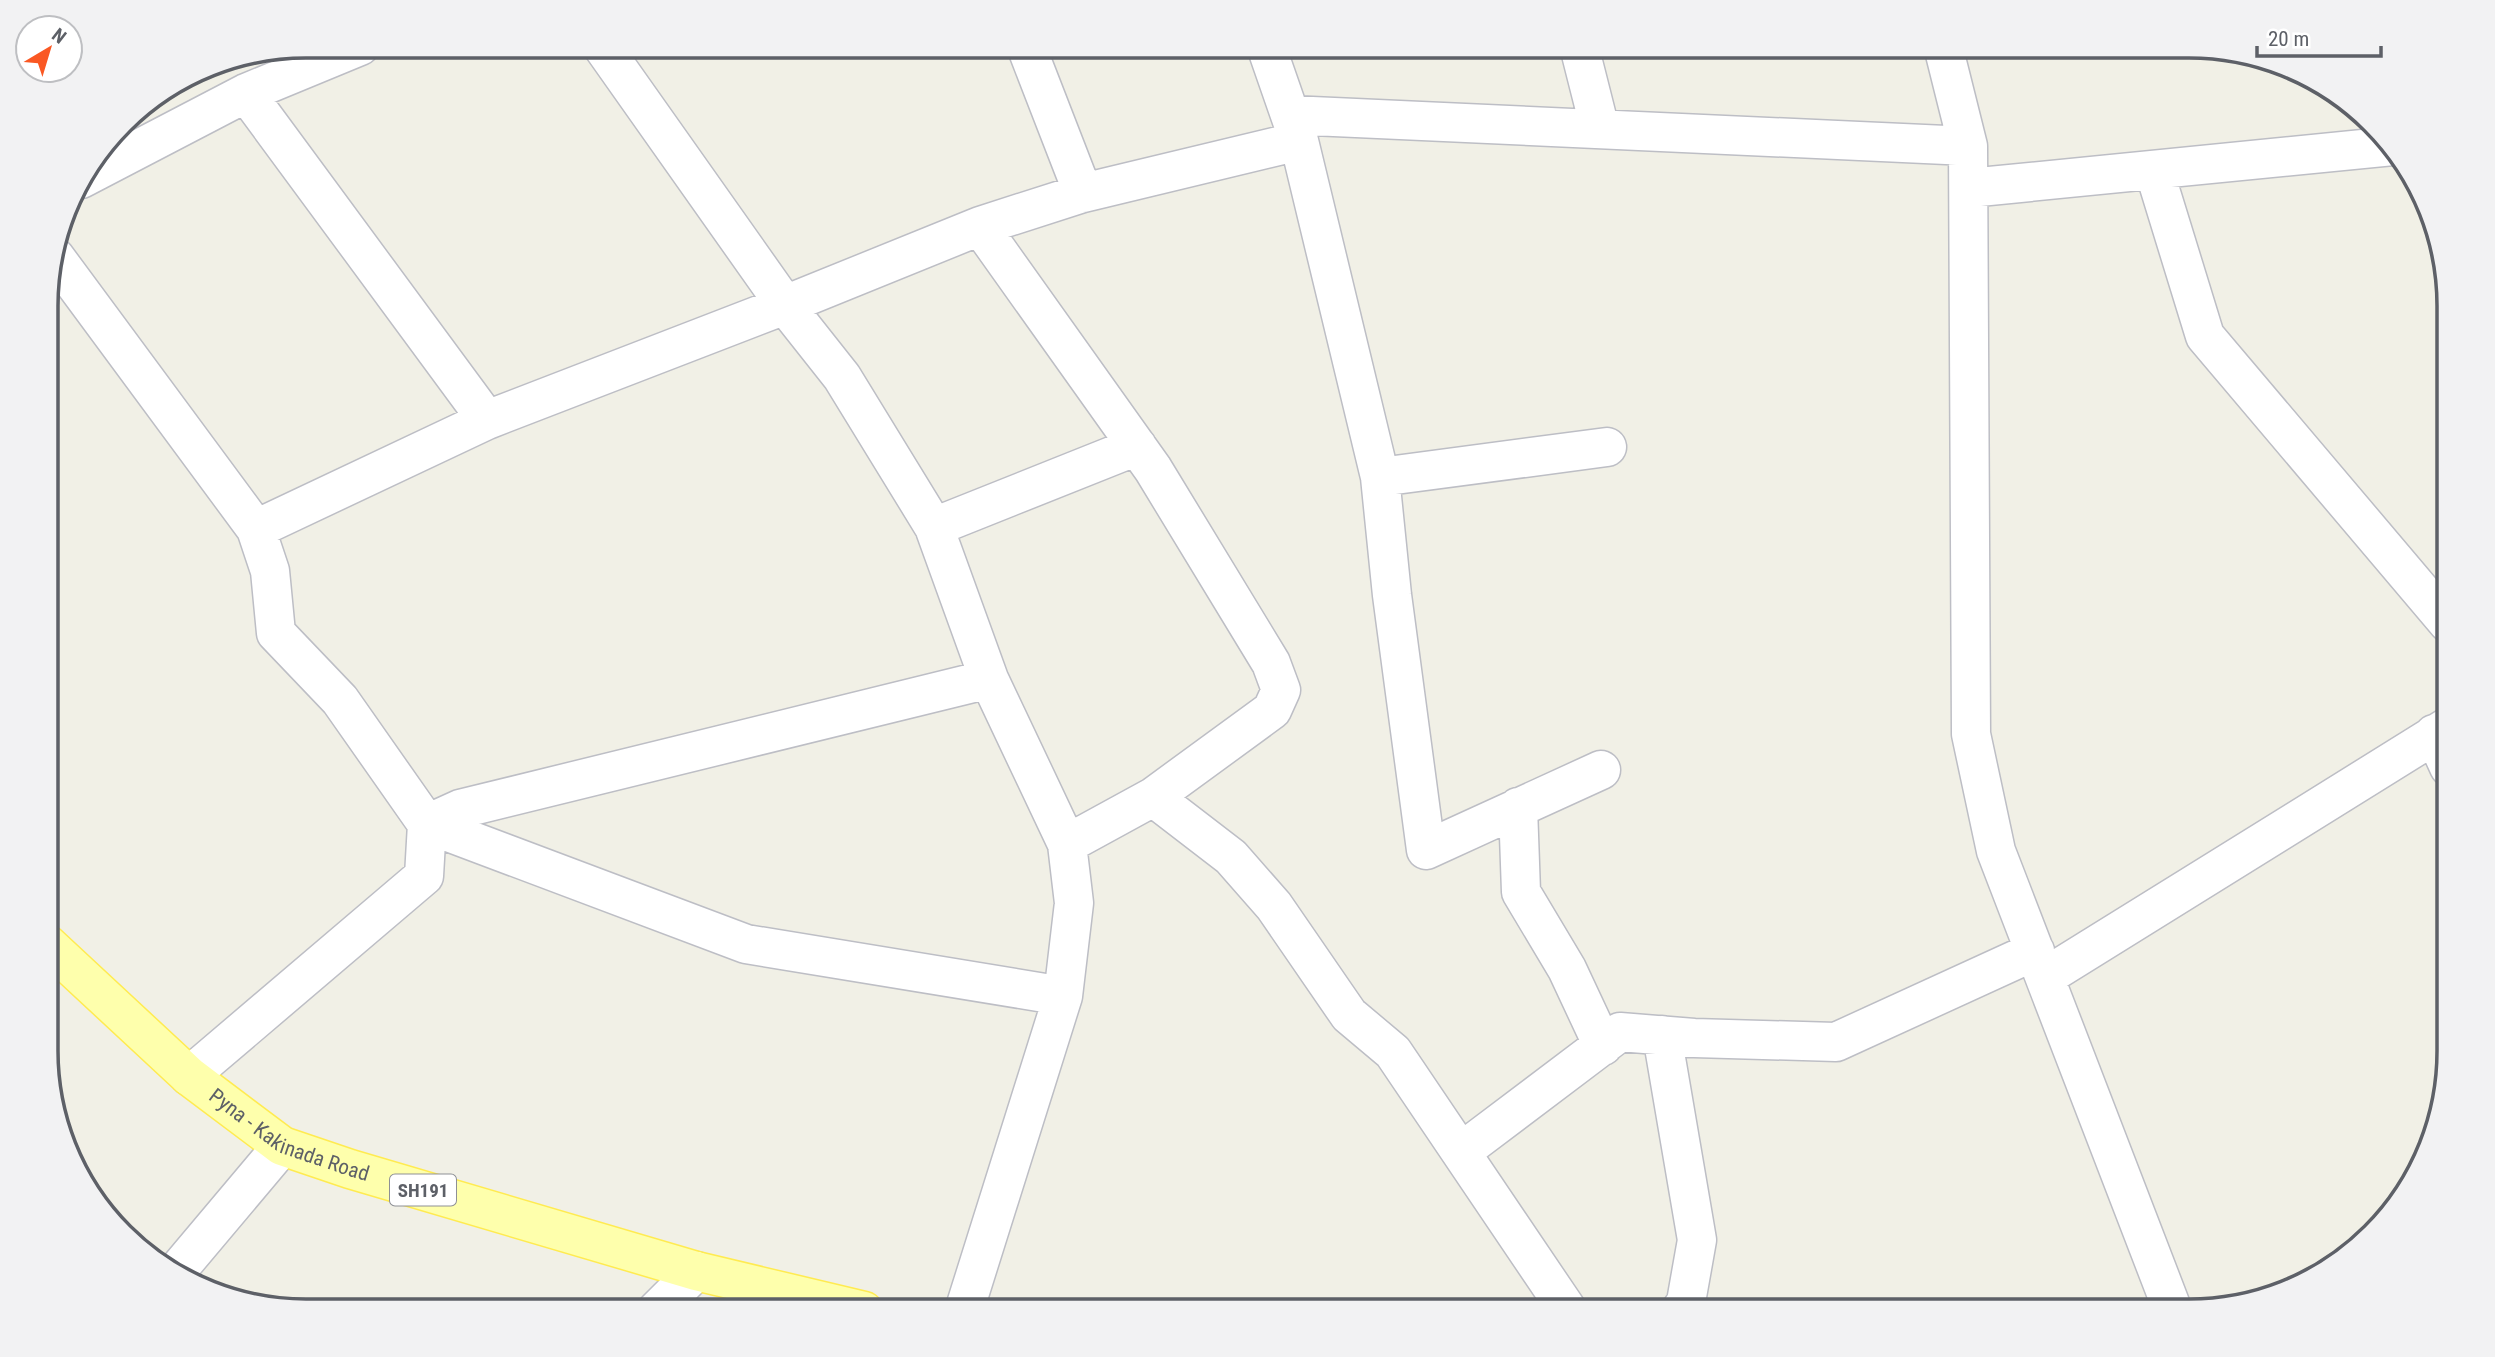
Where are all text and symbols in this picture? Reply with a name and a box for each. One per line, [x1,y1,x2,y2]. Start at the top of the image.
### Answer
north arrow [14,14,84,84]
scale bar [2257,14,2381,58]
text: N [47,23,71,49]
text: 20 m [2268,27,2309,51]
street label: Pyna - Kakinada Road [205,1084,372,1186]
road number: SH191 [390,1174,456,1206]

